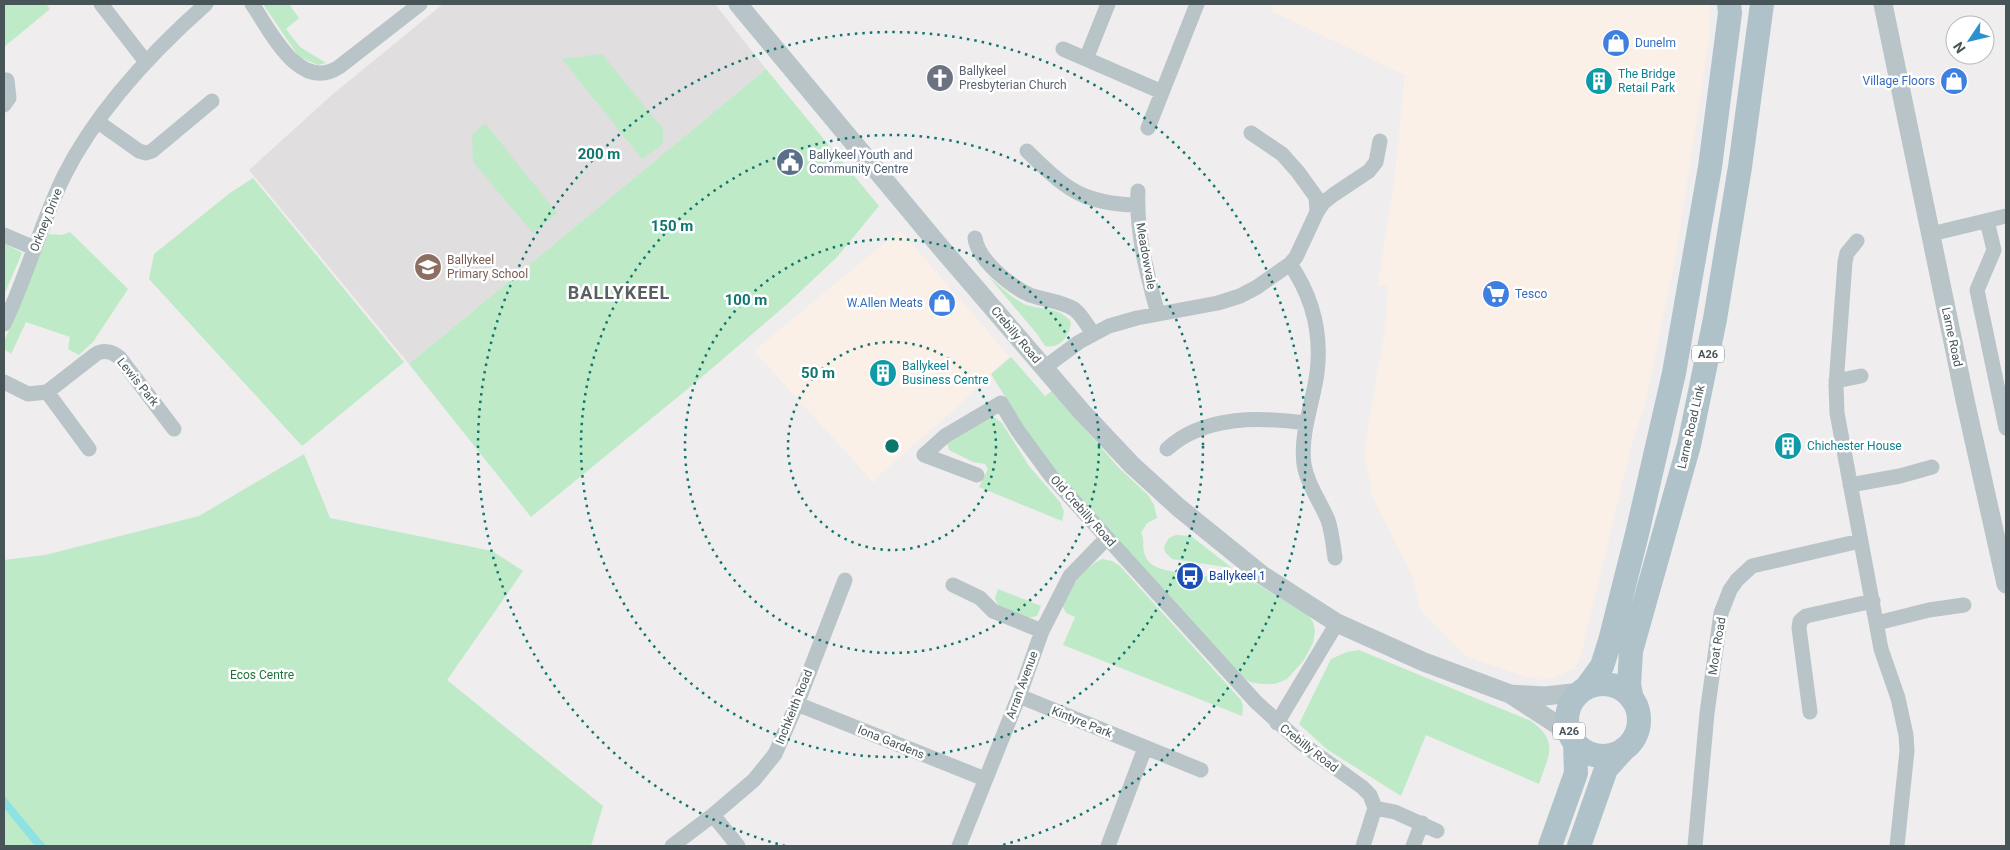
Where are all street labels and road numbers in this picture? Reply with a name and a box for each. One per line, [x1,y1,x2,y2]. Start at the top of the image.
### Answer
street label: Orkney Drive [27,186,65,254]
street label: Meadowvale [1133,222,1159,290]
street label: Crebilly Road [988,304,1044,366]
street label: Larne Road [1939,306,1965,368]
road number: A26 [1692,346,1724,362]
street label: Lewis Park [114,355,162,410]
street label: Larne Road Link [1675,383,1708,470]
street label: Old Crebilly Road [1047,473,1119,549]
street label: Moat Road [1706,616,1728,676]
street label: Arran Avenue [1003,649,1041,721]
street label: Inchkeith Road [773,668,815,746]
street label: Kintyre Park [1050,703,1115,741]
street label: Crebilly Road [1277,721,1341,775]
street label: Iona Gardens [856,722,926,762]
road number: A26 [1553,722,1585,739]

